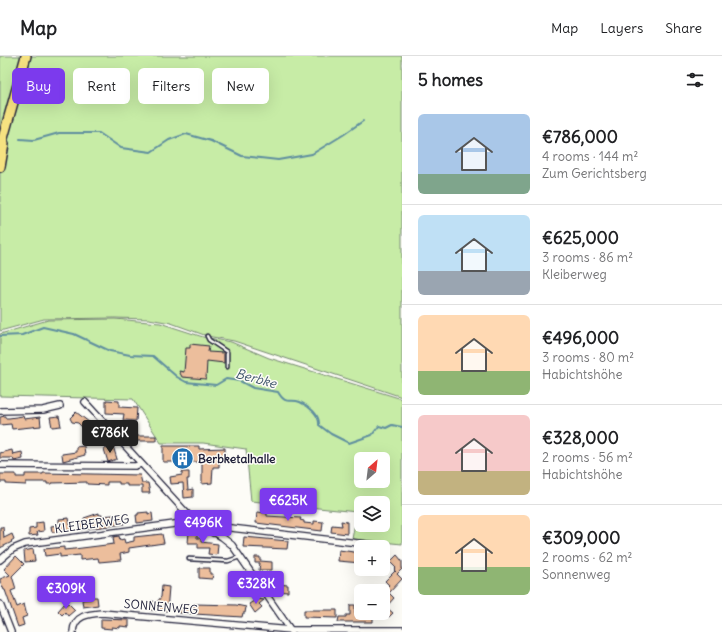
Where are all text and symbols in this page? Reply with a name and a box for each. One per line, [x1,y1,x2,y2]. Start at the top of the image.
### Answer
text: Map [20,16,57,40]
text: Map [551,19,578,37]
text: Layers [600,19,643,37]
text: Share [665,19,702,37]
chip: Buy [12,68,65,104]
chip: Rent [73,68,130,104]
chip: Filters [138,68,204,104]
chip: New [212,68,269,104]
text: 5 homes [418,69,483,91]
icon: filters [684,69,706,91]
text: €786,000 [542,126,618,148]
icon: home [450,130,498,178]
text: 4 rooms · 144 m² [542,148,638,165]
text: Zum Gerichtsberg [542,165,647,182]
text: €625,000 [542,227,619,249]
icon: home [450,231,498,279]
text: 3 rooms · 86 m² [542,249,633,266]
text: Kleiberweg [542,266,607,283]
text: €496,000 [542,327,619,349]
icon: home [450,331,498,379]
text: 3 rooms · 80 m² [542,349,634,366]
water label: Berbke [234,365,279,392]
text: Habichtshöhe [542,366,622,383]
pin: €786K [82,420,138,454]
text: €786K [91,424,129,441]
text: €328,000 [542,427,619,449]
icon: home [450,431,498,479]
building icon: Berbketalhalle [169,446,195,472]
text: 2 rooms · 56 m² [542,449,633,466]
place label: Berbketalhalle [198,451,276,466]
north arrow [354,452,390,488]
map controls [354,452,390,620]
text: Habichtshöhe [542,466,622,483]
pin: €625K [260,488,316,522]
text: €625K [269,492,307,509]
button: layers [354,496,390,532]
pin: €496K [175,510,231,544]
street label: KLEIBERWEG [54,511,131,536]
text: €496K [184,514,222,531]
text: €309,000 [542,527,620,549]
icon: home [450,531,498,579]
button: + [354,540,390,576]
text: 2 rooms · 62 m² [542,549,632,566]
text: Sonnenweg [542,566,611,583]
pin: €328K [228,571,284,605]
text: €328K [237,575,275,592]
pin: €309K [38,576,94,610]
text: €309K [46,580,86,597]
button: − [354,584,390,620]
street label: SONNENWEG [123,596,199,617]

